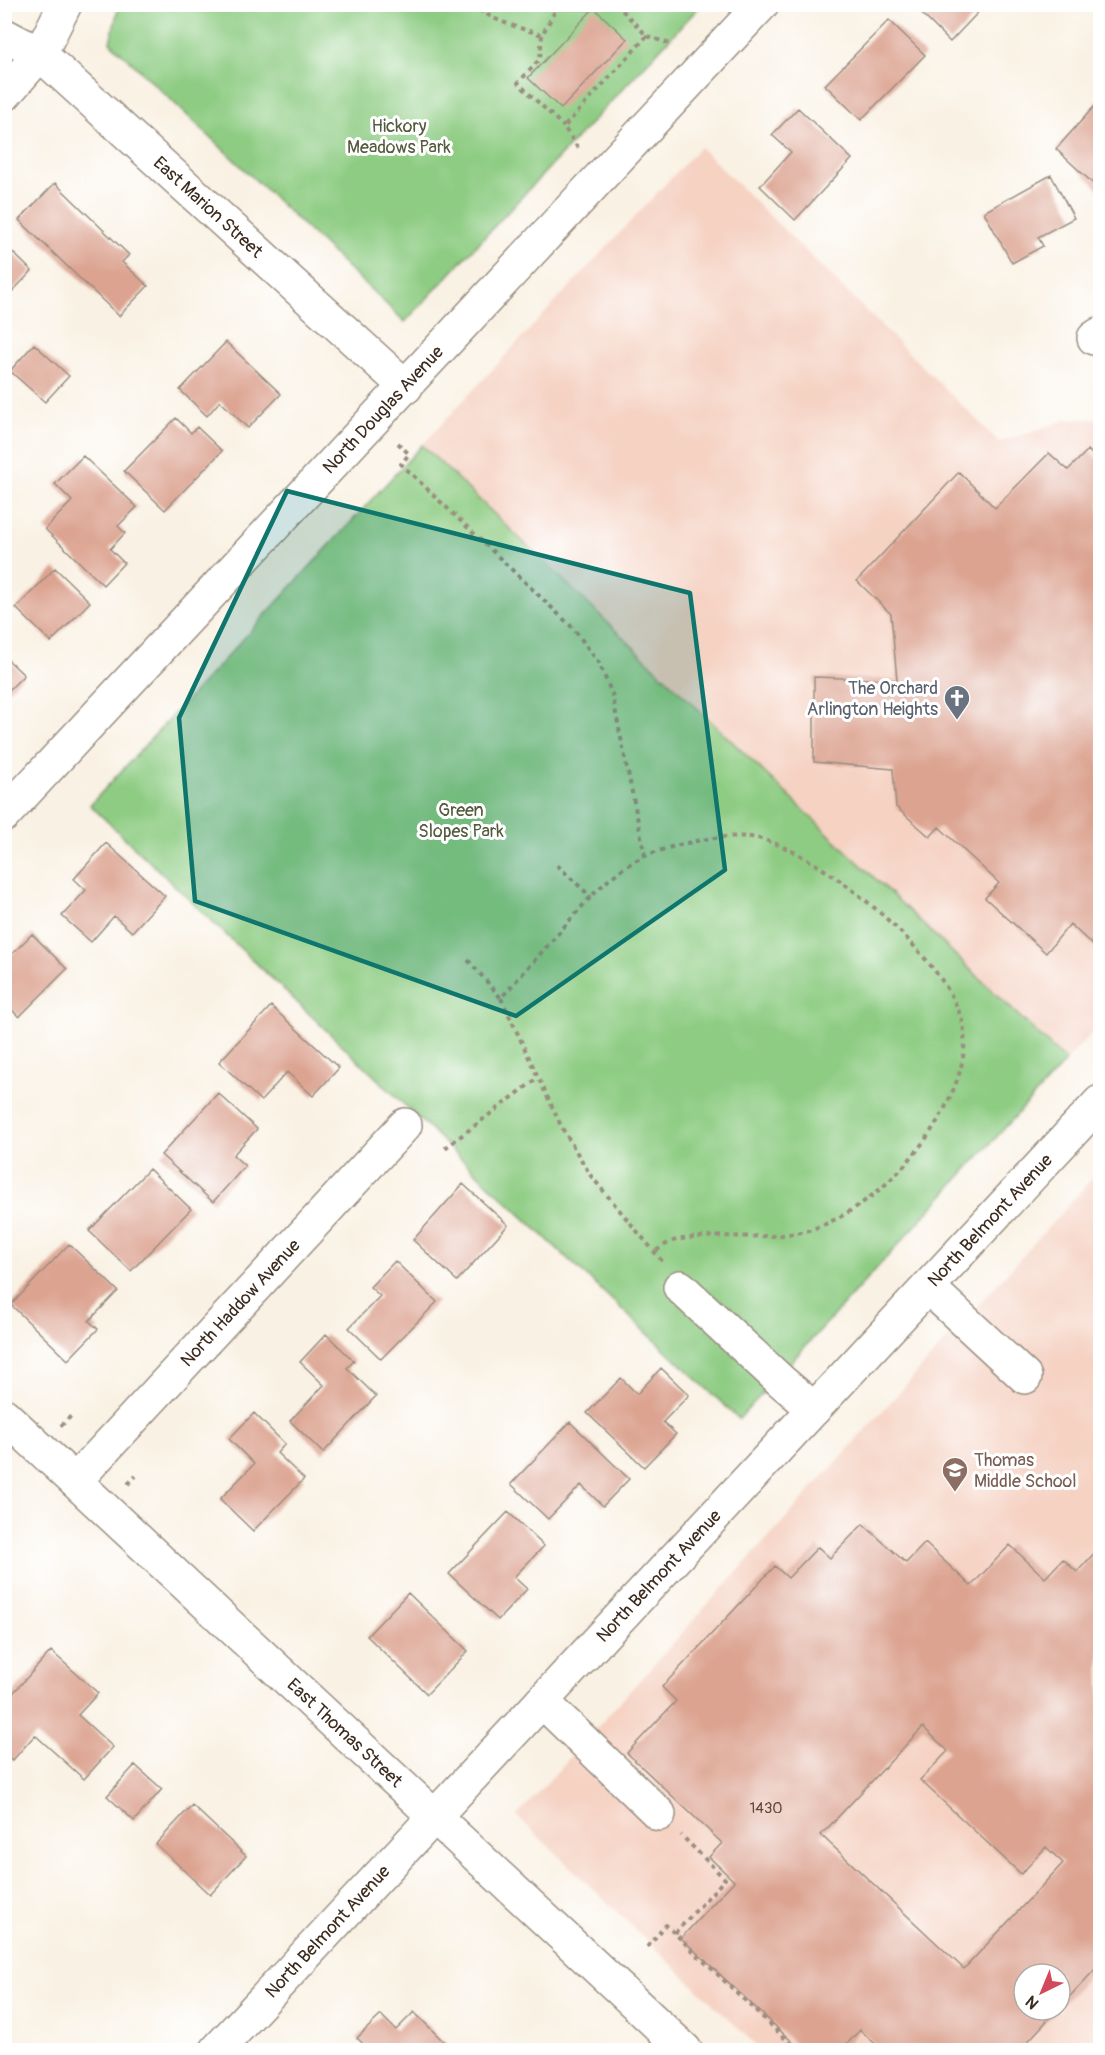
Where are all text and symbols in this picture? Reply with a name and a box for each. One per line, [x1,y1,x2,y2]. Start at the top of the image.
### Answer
park label: Hickory Meadows Park [347,115,451,159]
street label: East Marion Street [148,151,268,263]
street label: North Douglas Avenue [318,341,448,478]
place label: The Orchard Arlington Heights [807,677,938,721]
church icon: The Orchard Arlington Heights [942,683,972,721]
park label: Green Slopes Park [418,799,504,843]
street label: North Belmont Avenue [922,1149,1057,1291]
street label: North Haddow Avenue [175,1234,305,1371]
place label: Thomas Middle School [974,1449,1077,1493]
school or university icon: Thomas Middle School [940,1455,970,1493]
street label: North Belmont Avenue [591,1504,726,1647]
street label: East Thomas Street [282,1673,408,1793]
house number: 1430 [749,1799,783,1818]
street label: North Belmont Avenue [260,1860,395,2003]
north arrow [1012,1962,1072,2022]
text: N [1022,1991,1043,2013]

